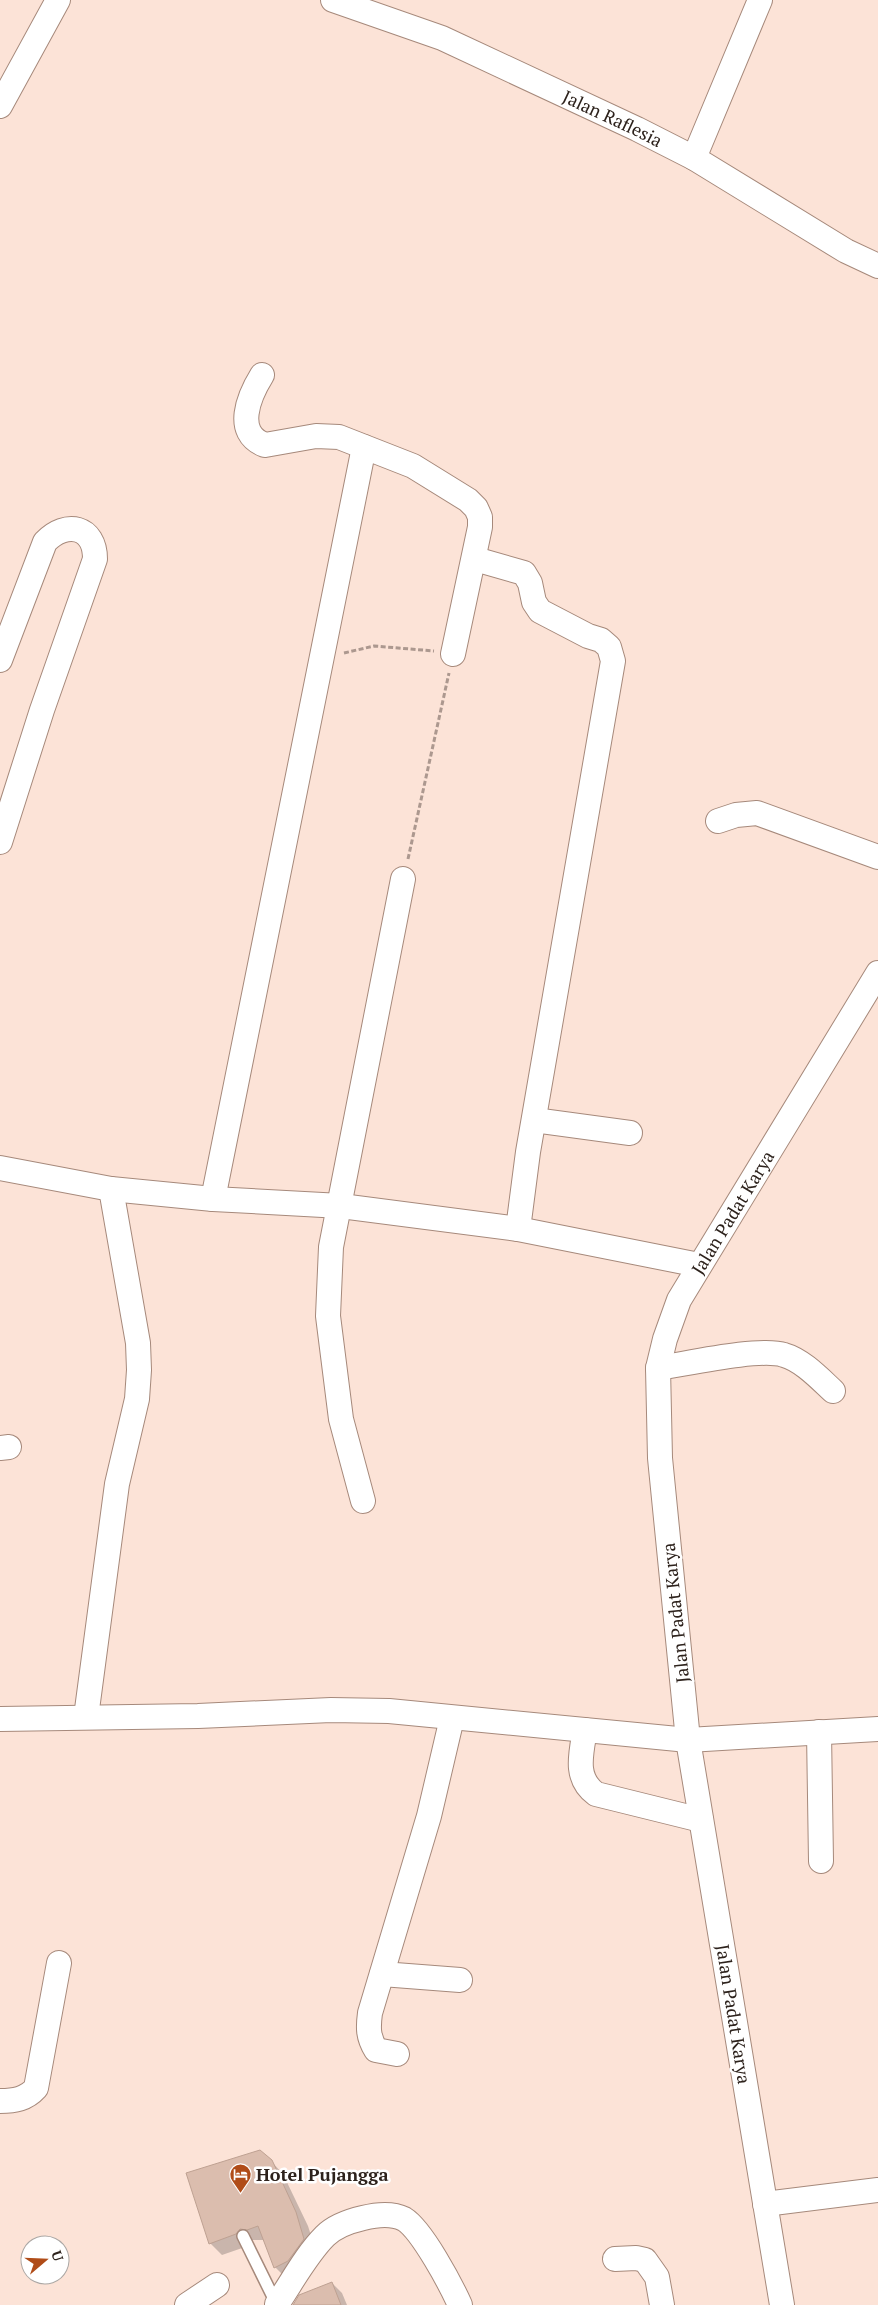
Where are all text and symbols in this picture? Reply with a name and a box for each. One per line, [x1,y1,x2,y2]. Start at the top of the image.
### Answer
street label: Jalan Raflesia [559,84,667,152]
street label: Jalan Padat Karya [685,1146,779,1279]
street label: Jalan Padat Karya [656,1542,694,1684]
street label: Jalan Padat Karya [711,1943,757,2085]
hotel icon: Hotel Pujangga [228,2162,252,2193]
place label: Hotel Pujangga [256,2162,388,2186]
north arrow [20,2235,70,2285]
text: U [47,2248,68,2263]

